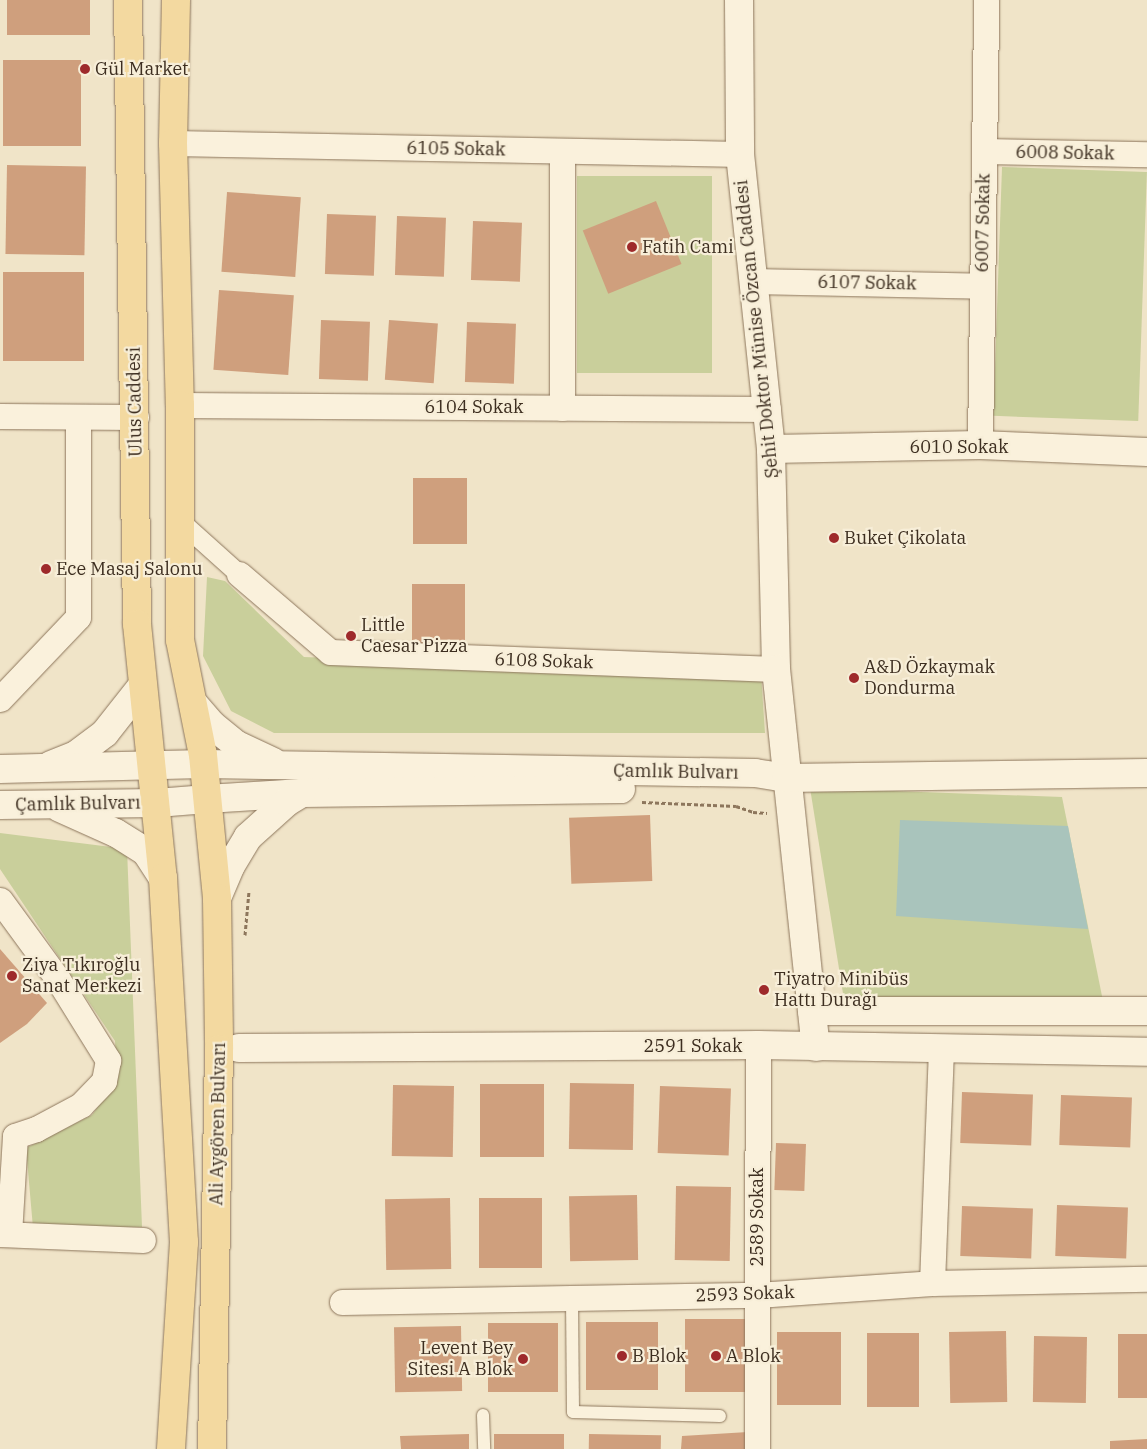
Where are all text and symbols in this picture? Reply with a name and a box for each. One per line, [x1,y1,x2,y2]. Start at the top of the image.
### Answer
place label: Gül Market [95,58,188,80]
marker: Gül Market [79,63,91,75]
street label: 6105 Sokak [406,137,506,161]
street label: 6008 Sokak [1015,141,1115,165]
street label: 6007 Sokak [971,173,995,273]
street label: Şehit Doktor Münise Özcan Caddesi [731,179,783,479]
place label: Fatih Cami [642,236,734,258]
marker: Fatih Cami [626,241,638,253]
street label: 6107 Sokak [817,271,917,295]
street label: Ulus Caddesi [123,347,147,457]
street label: 6104 Sokak [425,396,523,418]
street label: 6010 Sokak [910,436,1008,458]
place label: Buket Çikolata [844,527,966,549]
marker: Buket Çikolata [828,532,840,544]
place label: Ece Masaj Salonu [56,558,203,580]
marker: Ece Masaj Salonu [40,563,52,575]
place label: Little Caesar Pizza [361,615,468,658]
marker: Little Caesar Pizza [345,630,357,642]
street label: 6108 Sokak [494,648,594,674]
place label: A&D Özkaymak Dondurma [864,657,995,700]
marker: A&D Özkaymak Dondurma [848,672,860,684]
street label: Çamlık Bulvarı [613,760,739,784]
street label: Çamlık Bulvarı [15,792,141,816]
place label: Ziya Tıkıroğlu Sanat Merkezi [22,955,142,998]
place label: Tiyatro Minibüs Hattı Durağı [774,969,908,1012]
marker: Ziya Tıkıroğlu Sanat Merkezi [6,970,18,982]
marker: Tiyatro Minibüs Hattı Durağı [758,984,770,996]
street label: 2591 Sokak [644,1035,742,1057]
street label: Ali Aygören Bulvarı [206,1042,230,1206]
street label: 2589 Sokak [746,1168,768,1266]
street label: 2593 Sokak [695,1281,795,1307]
place label: Levent Bey Sitesi A Blok [407,1338,513,1380]
place label: B Blok [632,1345,686,1367]
place label: A Blok [726,1345,781,1367]
marker: B Blok [616,1350,628,1362]
marker: A Blok [710,1350,722,1362]
marker: Levent Bey Sitesi A Blok [517,1353,529,1365]

